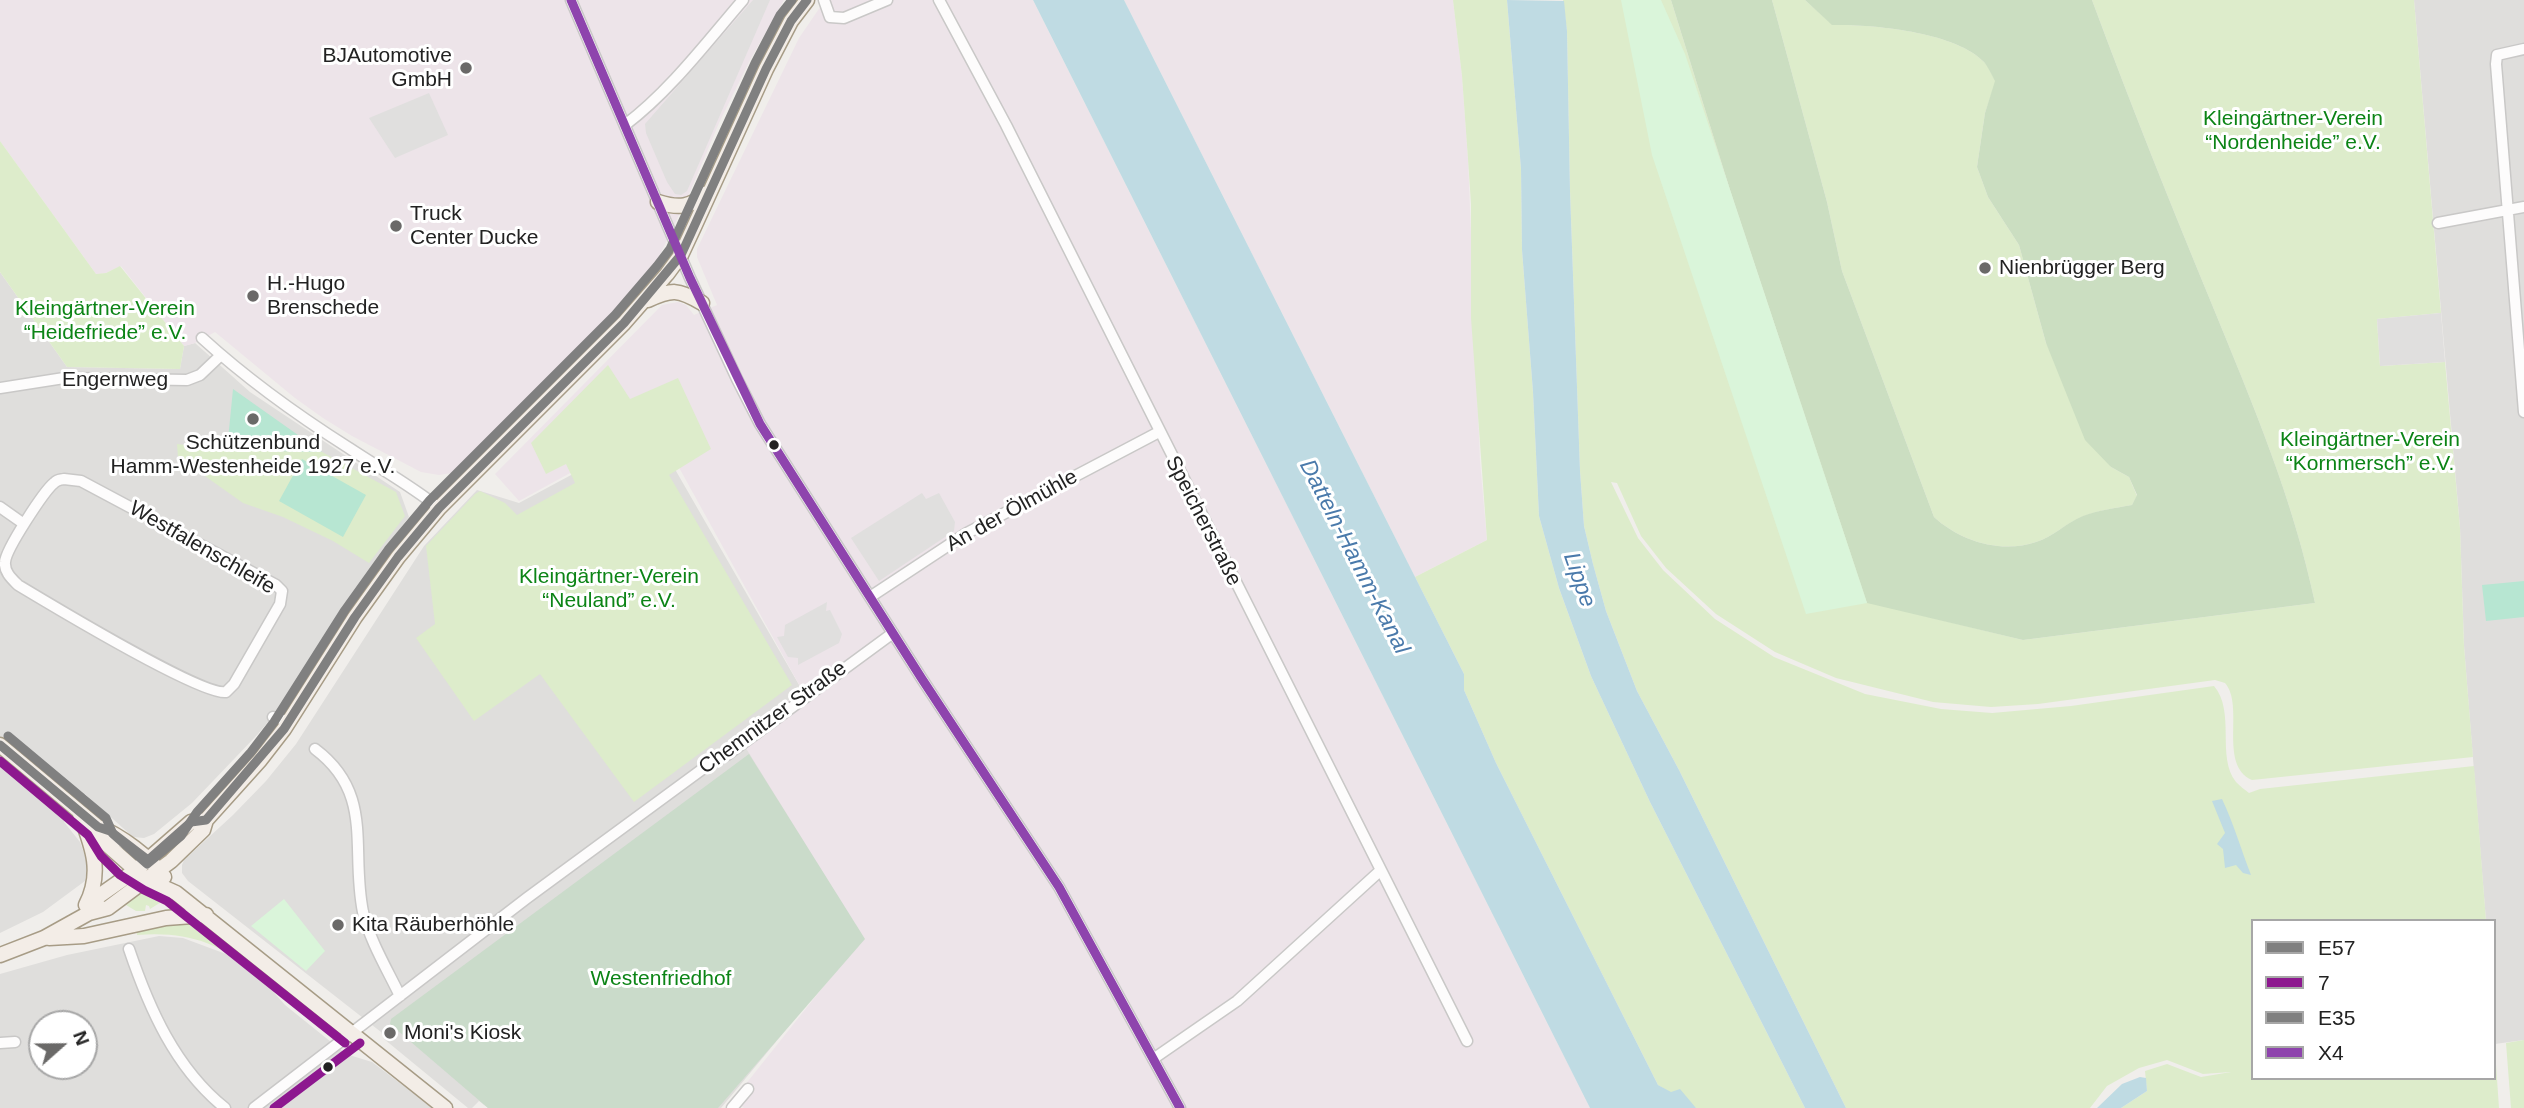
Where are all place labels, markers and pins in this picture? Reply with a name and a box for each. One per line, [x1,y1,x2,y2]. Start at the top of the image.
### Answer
place label: BJAutomotive GmbH [322,43,452,93]
marker: BJAutomotive GmbH [458,60,474,76]
place label: Truck Center Ducke [410,201,538,251]
marker: Truck Center Ducke [388,218,404,234]
place label: Nienbrügger Berg [1999,255,2165,281]
marker: Nienbrügger Berg [1977,260,1993,276]
place label: H.-Hugo Brenschede [267,271,379,321]
marker: H.-Hugo Brenschede [245,288,261,304]
marker: Schützenbund Hamm-Westenheide 1927 e.V. [245,411,261,427]
place label: Schützenbund Hamm-Westenheide 1927 e.V. [111,430,395,480]
unlabelled marker [767,438,781,452]
place label: Kita Räuberhöhle [352,912,514,938]
marker: Kita Räuberhöhle [330,917,346,933]
place label: Moni's Kiosk [404,1020,521,1046]
marker: Moni's Kiosk [382,1025,398,1041]
unlabelled marker [321,1060,335,1074]

